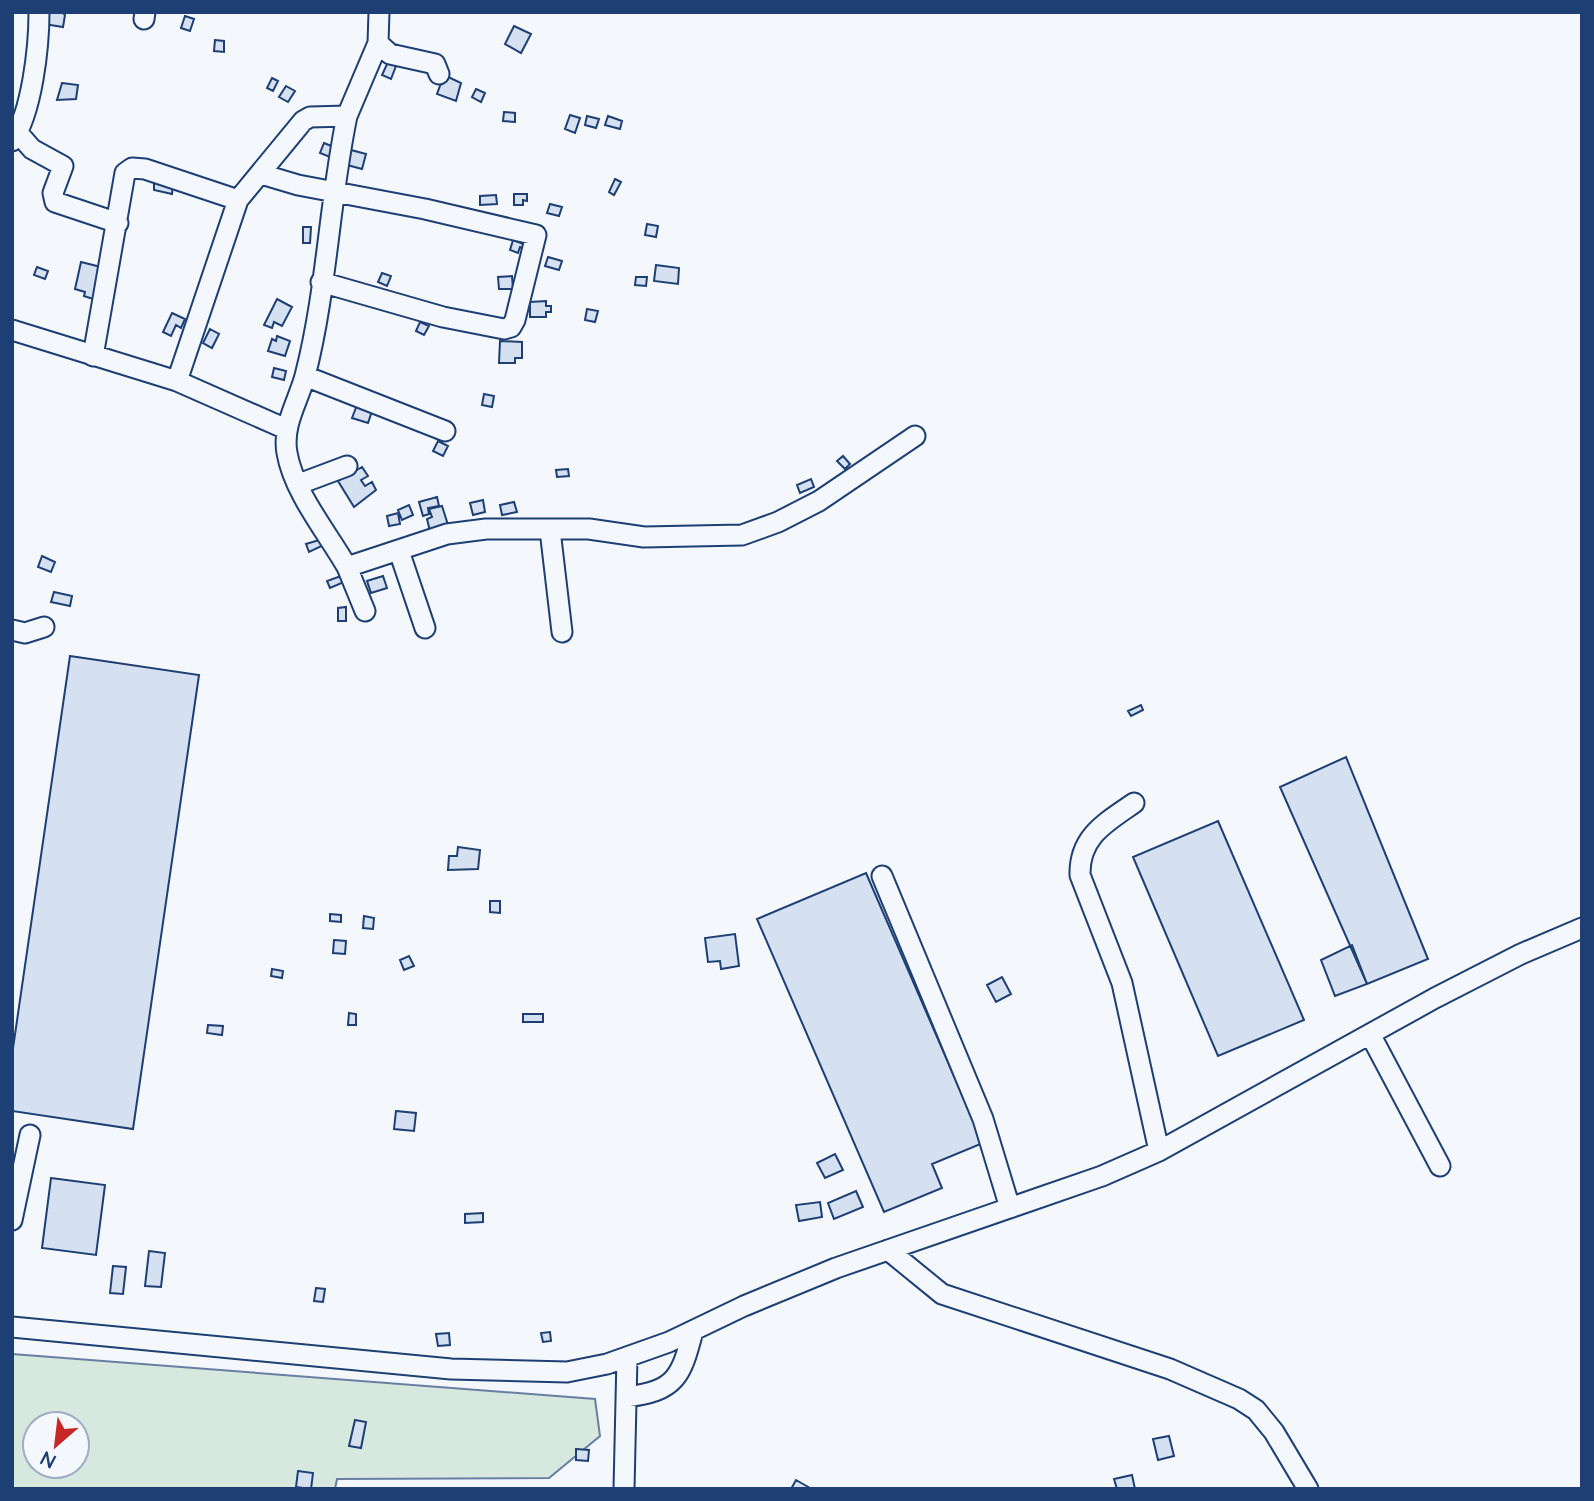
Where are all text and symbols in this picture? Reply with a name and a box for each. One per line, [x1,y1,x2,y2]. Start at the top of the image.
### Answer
north arrow [21,1410,91,1480]
text: N [36,1447,60,1474]

